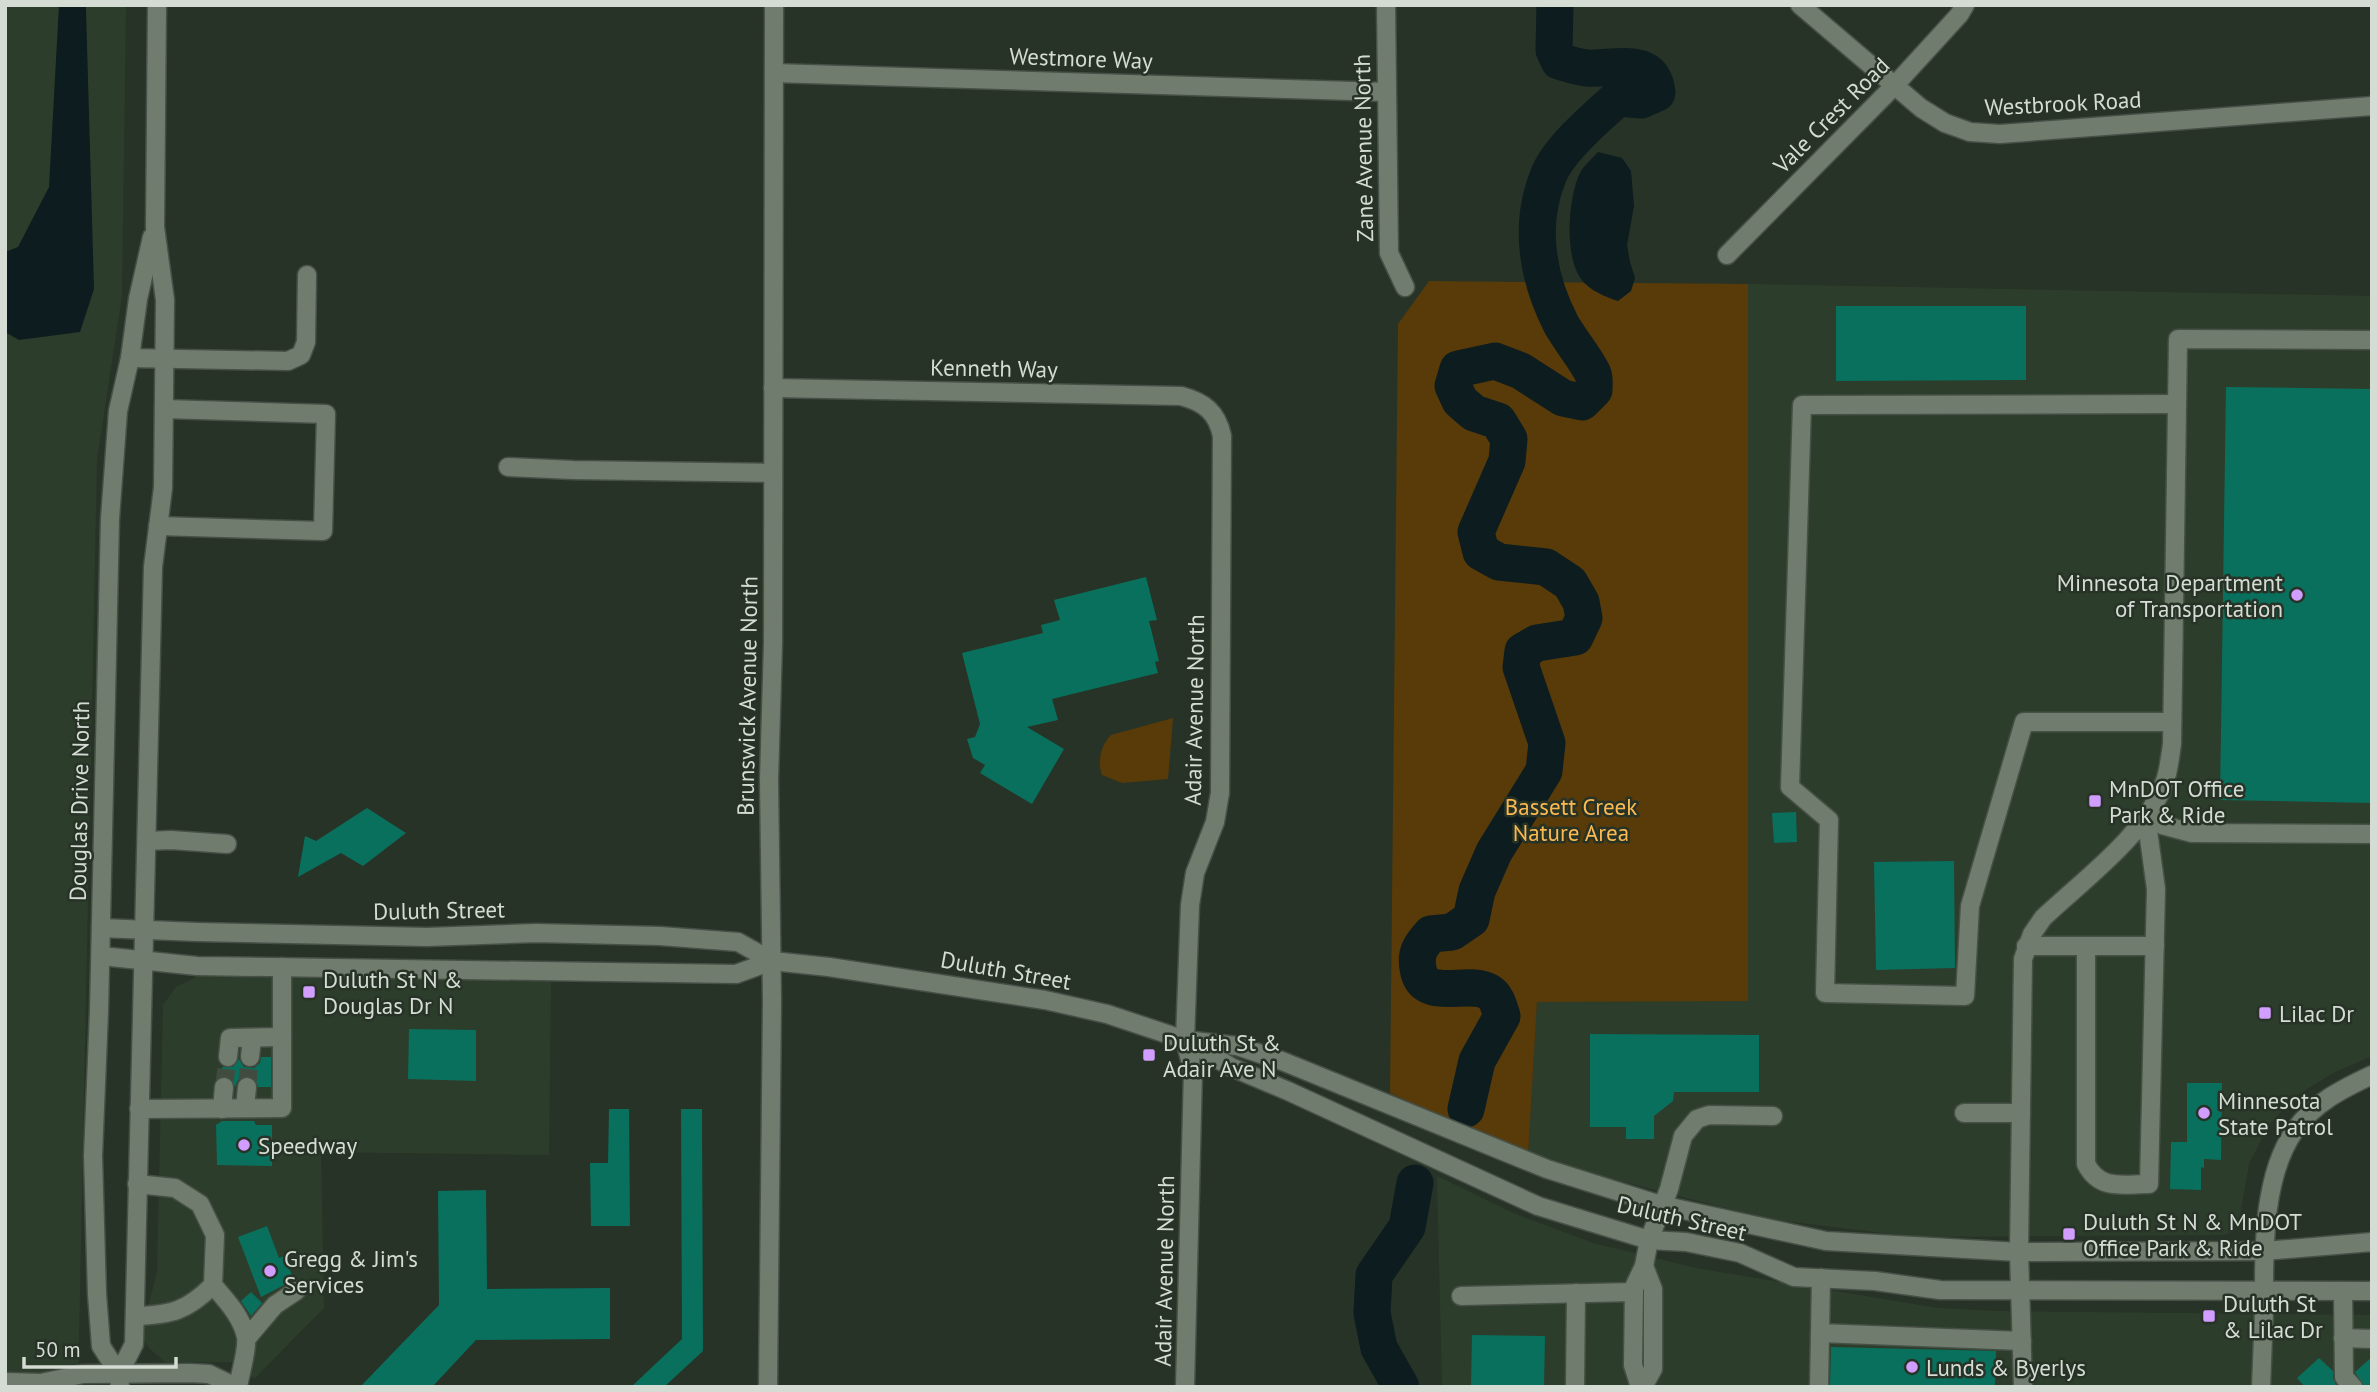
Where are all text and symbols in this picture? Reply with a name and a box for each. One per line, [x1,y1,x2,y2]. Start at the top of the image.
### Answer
street label: Westmore Way [1009,41,1154,75]
street label: Vale Crest Road [1766,51,1895,180]
street label: Zane Avenue North [1347,54,1379,242]
street label: Westbrook Road [1984,84,2142,122]
street label: Kenneth Way [930,352,1058,384]
place label: Minnesota Department of Transportation [2057,568,2283,623]
street label: Brunswick Avenue North [730,576,764,816]
marker: Minnesota Department of Transportation [2289,587,2305,603]
street label: Adair Avenue North [1178,614,1210,806]
street label: Douglas Drive North [63,701,95,901]
place label: MnDOT Office Park & Ride [2109,774,2244,829]
park label: Bassett Creek Nature Area [1505,792,1637,847]
marker: MnDOT Office Park & Ride [2087,793,2103,809]
street label: Duluth Street [373,894,505,926]
street label: Duluth Street [939,944,1074,996]
place label: Duluth St N & Douglas Dr N [323,965,463,1020]
marker: Duluth St N & Douglas Dr N [301,984,317,1000]
place label: Lilac Dr [2279,999,2354,1028]
marker: Lilac Dr [2257,1005,2273,1021]
place label: Duluth St & Adair Ave N [1163,1028,1281,1083]
marker: Duluth St & Adair Ave N [1141,1047,1157,1063]
place label: Minnesota State Patrol [2218,1086,2333,1141]
marker: Minnesota State Patrol [2196,1105,2212,1121]
place label: Speedway [258,1131,357,1160]
marker: Speedway [236,1137,252,1153]
street label: Adair Avenue North [1148,1175,1180,1367]
street label: Duluth Street [1615,1189,1750,1247]
place label: Duluth St N & MnDOT Office Park & Ride [2083,1207,2302,1262]
marker: Duluth St N & MnDOT Office Park & Ride [2061,1226,2077,1242]
place label: Gregg & Jim's Services [284,1244,418,1299]
marker: Gregg & Jim's Services [262,1263,278,1279]
place label: Duluth St & Lilac Dr [2223,1289,2323,1344]
marker: Duluth St & Lilac Dr [2201,1308,2217,1324]
scale bar [24,1326,177,1370]
text: 50 m [35,1336,81,1363]
place label: Lunds & Byerlys [1926,1353,2086,1382]
marker: Lunds & Byerlys [1904,1359,1920,1375]

